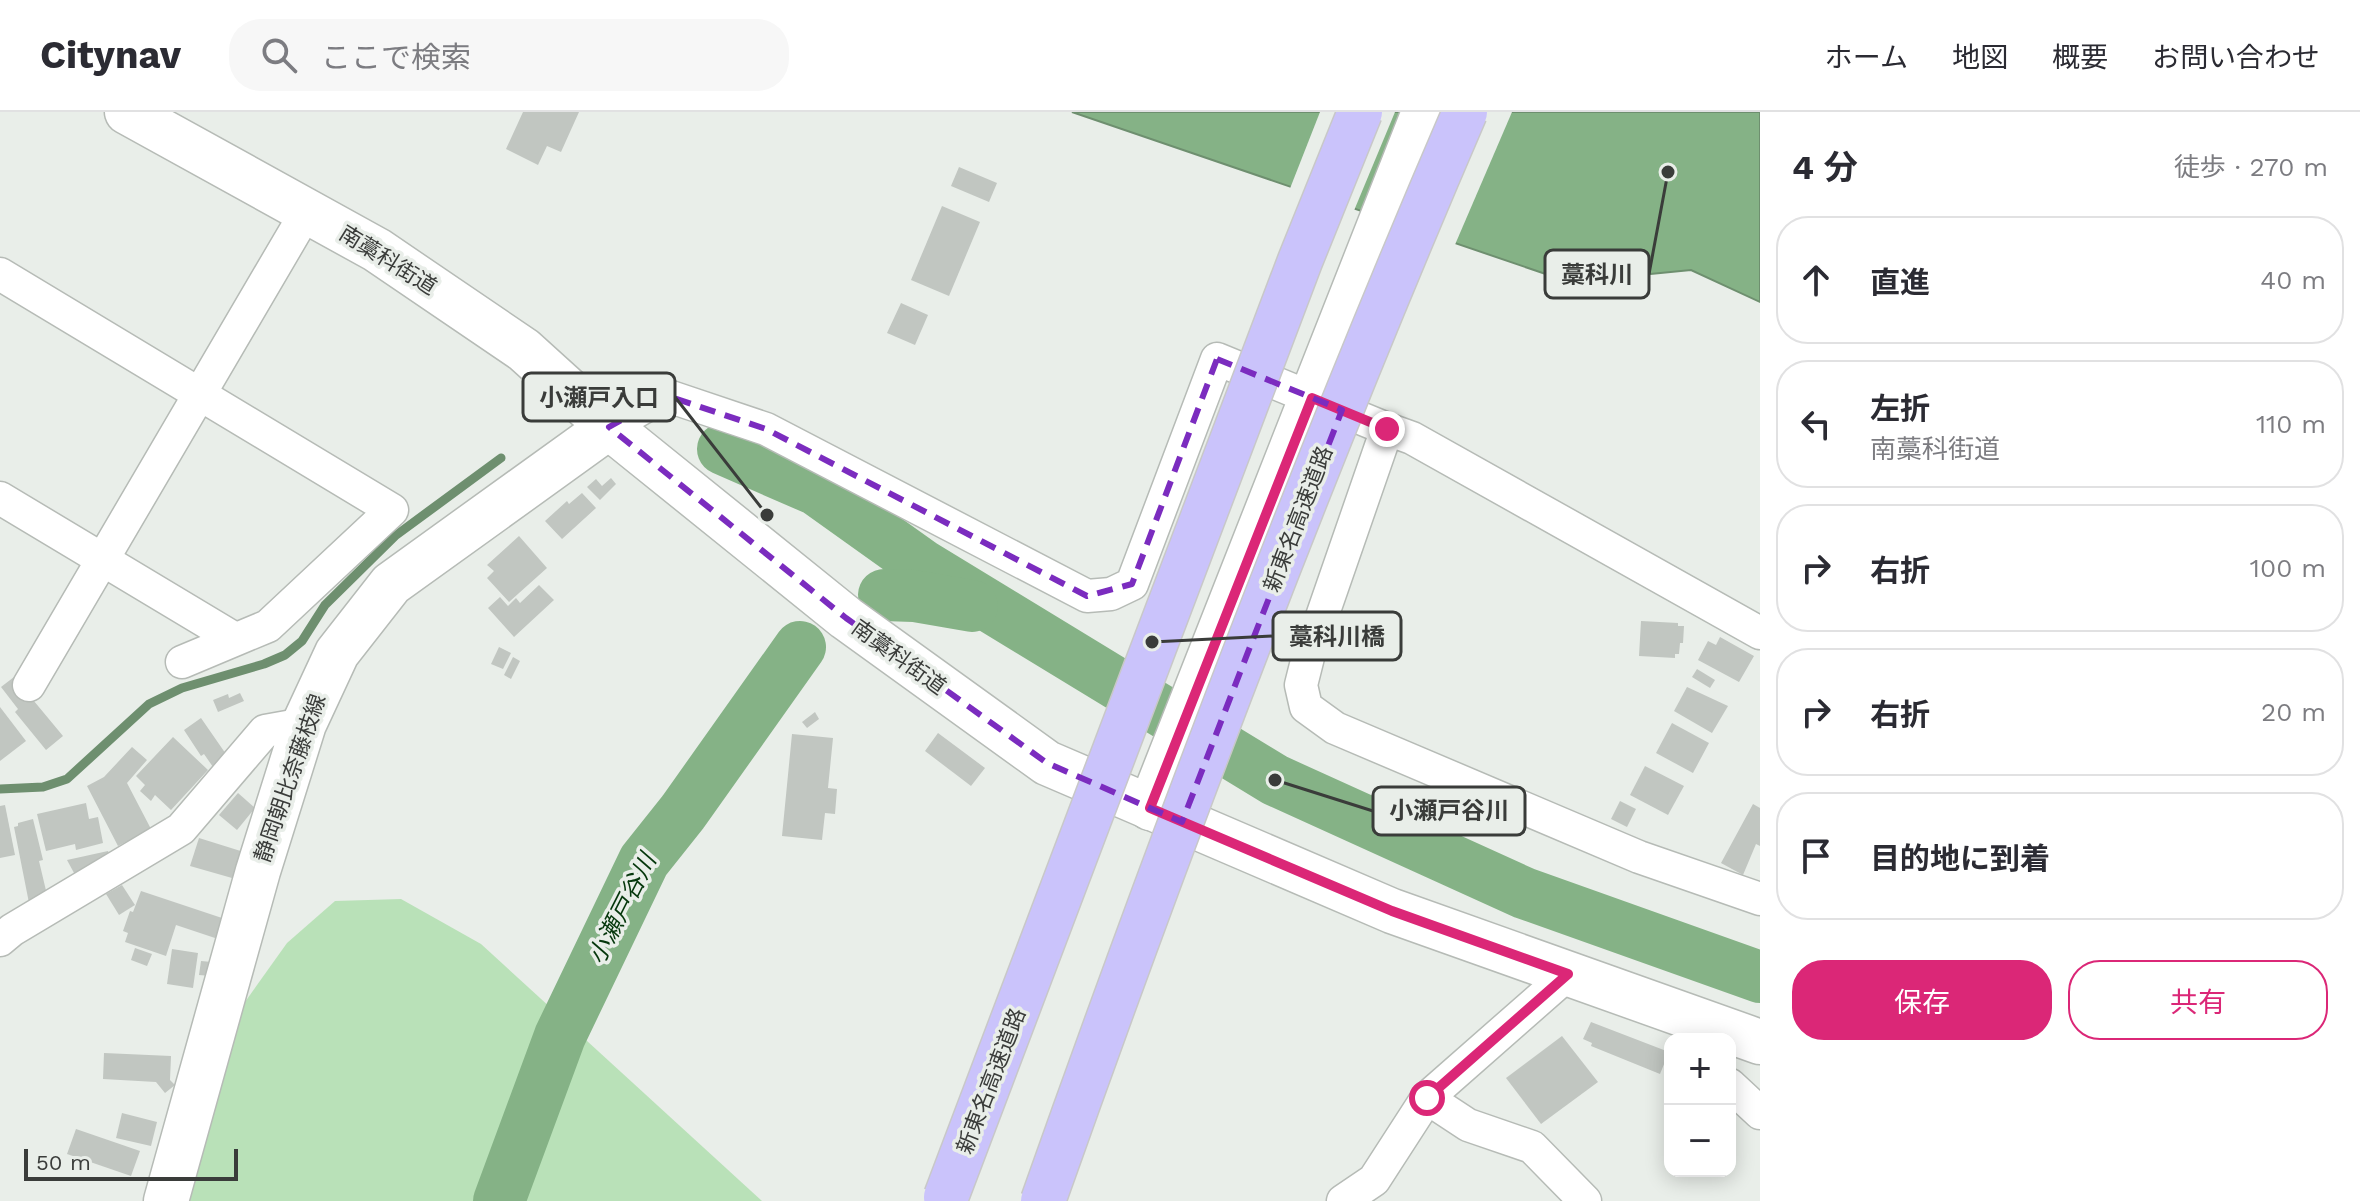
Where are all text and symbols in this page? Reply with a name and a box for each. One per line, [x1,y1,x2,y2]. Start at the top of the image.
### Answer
search box [229,19,789,91]
text: Citynav [40,33,181,77]
icon: search [257,33,301,77]
text: ここで検索 [321,40,471,75]
text: ホーム [1825,41,1908,74]
text: 地図 [1952,41,2008,74]
text: 概要 [2052,41,2108,74]
text: お問い合わせ [2152,41,2320,74]
text: 4 分 [1792,147,1858,187]
text: 徒歩 · 270 m [2174,152,2328,182]
street label: 南藁科街道 [335,220,441,300]
callout: 藁科川 [1545,250,1649,298]
icon: ahead [1794,258,1838,302]
text: 藁科川 [1561,261,1633,289]
text: 直進 [1870,265,1930,300]
text: 40 m [2260,265,2326,295]
callout: 小瀬戸入口 [523,373,675,421]
text: 小瀬戸入口 [539,384,659,412]
text: 左折 [1870,391,1930,426]
icon: left [1794,402,1838,446]
text: 110 m [2256,409,2326,439]
route end [1369,411,1405,447]
text: 南藁科街道 [1870,434,2000,464]
street label: 新東名高速道路 [1259,443,1337,595]
icon: right [1794,546,1838,590]
text: 右折 [1870,553,1930,588]
text: 100 m [2250,553,2326,583]
callout: 藁科川橋 [1273,612,1401,660]
street label: 南藁科街道 [847,615,951,699]
text: 藁科川橋 [1289,623,1385,651]
icon: right [1794,690,1838,734]
street label: 静岡朝比奈藤枝線 [250,691,330,865]
text: 右折 [1870,697,1930,732]
text: 20 m [2261,697,2326,727]
callout: 小瀬戸谷川 [1373,787,1525,835]
text: 小瀬戸谷川 [1389,797,1509,825]
icon: arrive [1794,834,1838,878]
text: 目的地に到着 [1870,841,2050,876]
water label: 小瀬戸谷川 [582,847,663,969]
button: 保存 [1792,960,2052,1040]
button: 共有 [2068,960,2328,1040]
street label: 新東名高速道路 [952,1005,1030,1157]
map controls [1664,1033,1736,1177]
button: + [1664,1033,1736,1105]
route start [1409,1080,1445,1116]
button: − [1664,1105,1736,1177]
scale bar [24,1145,238,1181]
text: 50 m [36,1150,91,1175]

